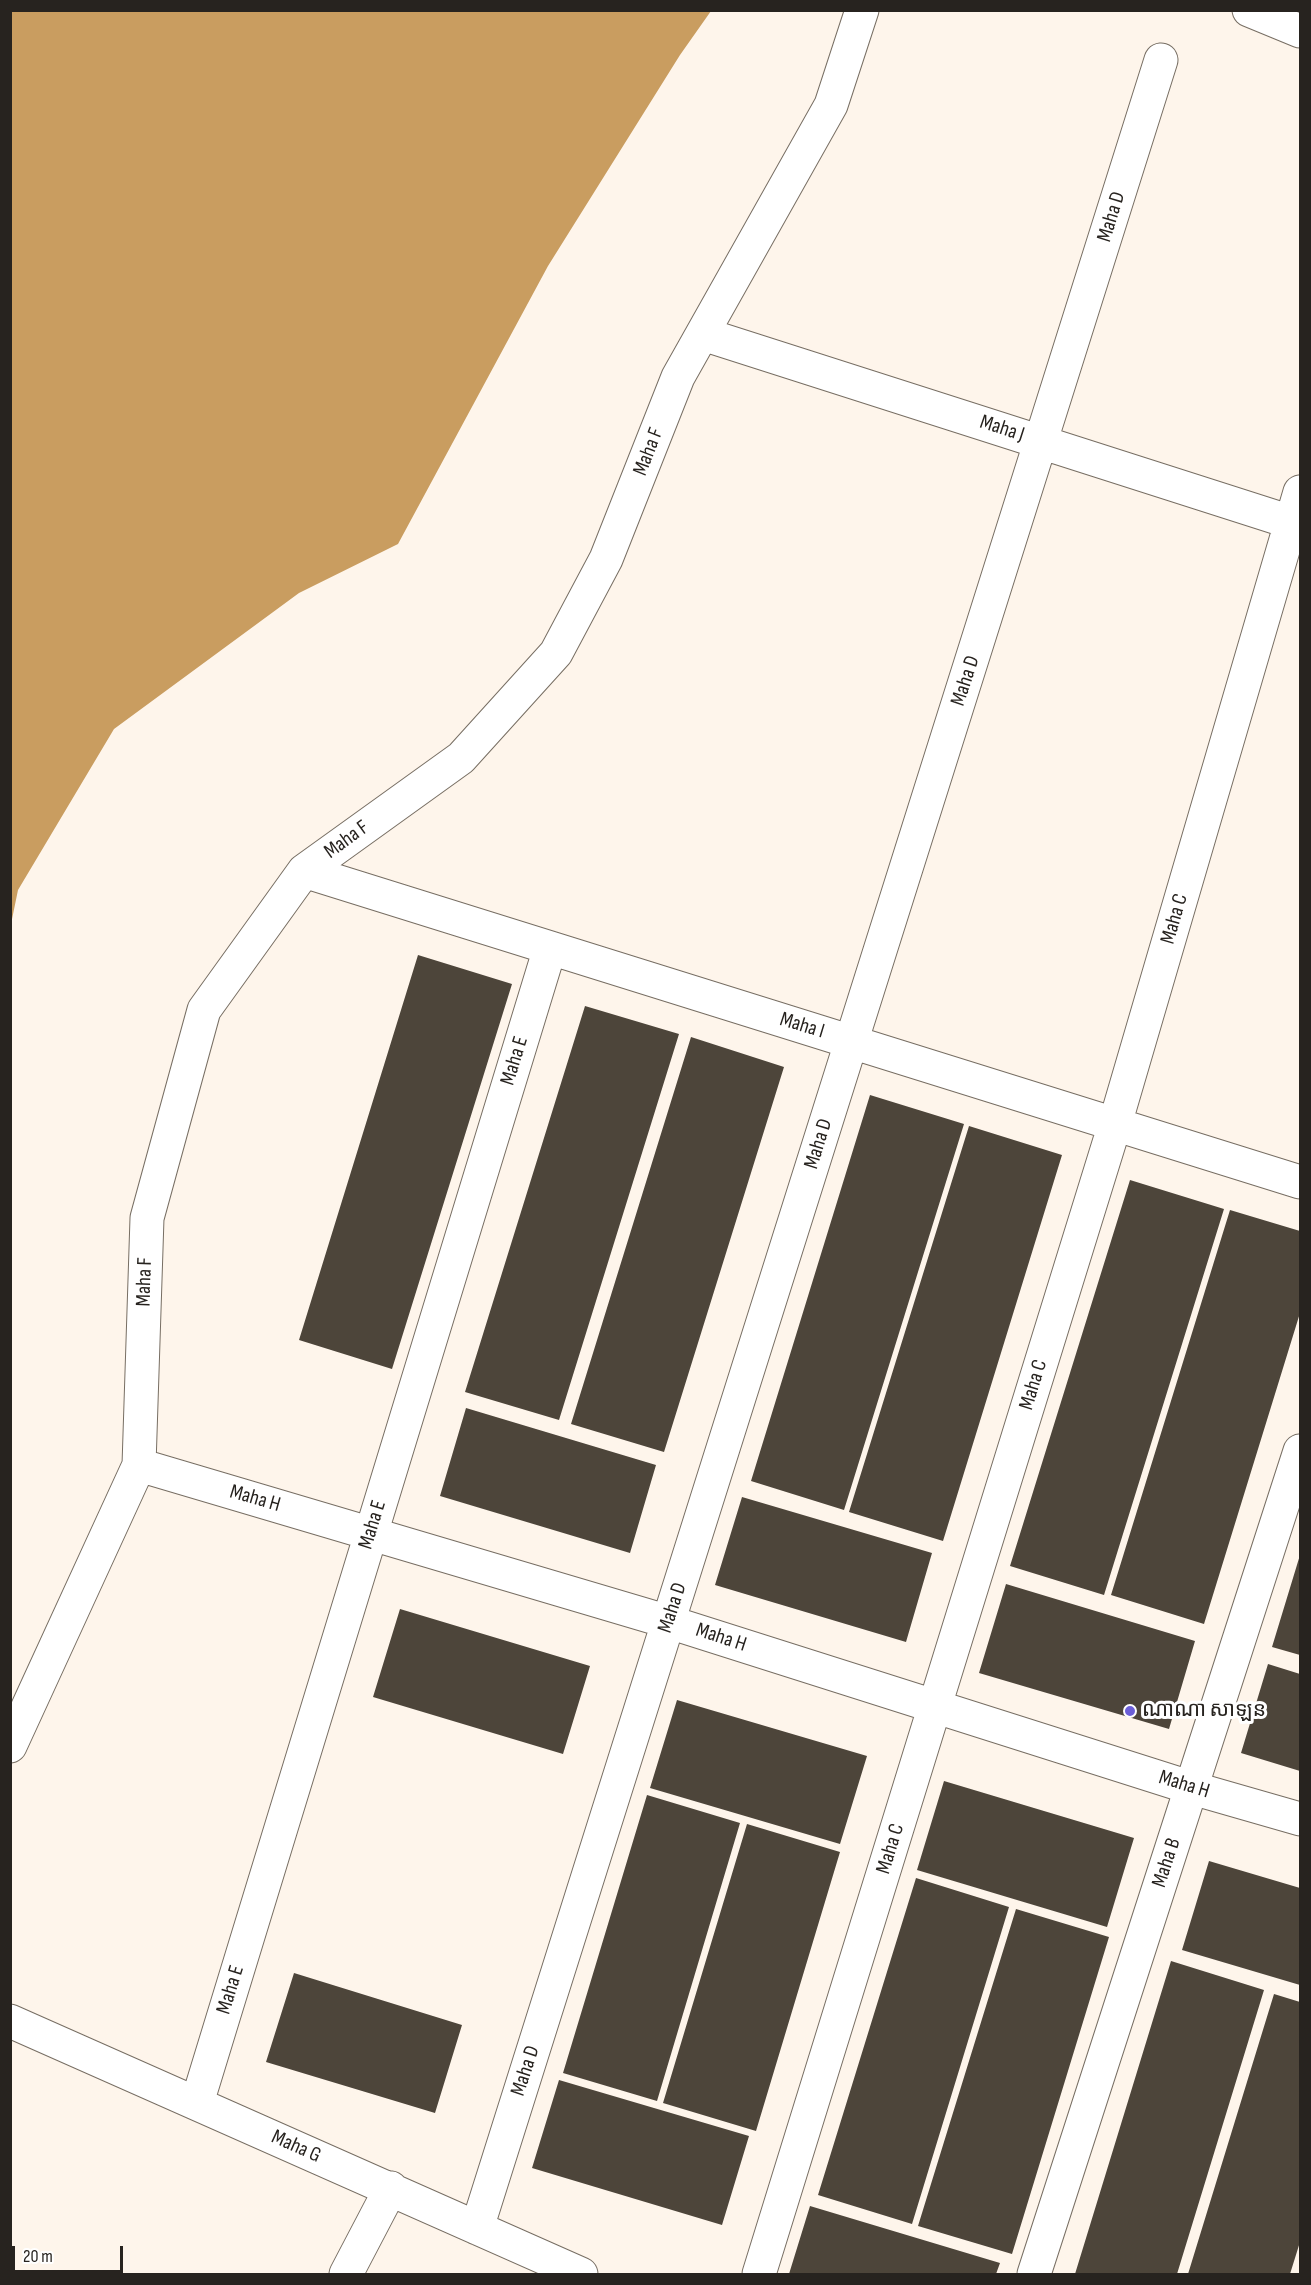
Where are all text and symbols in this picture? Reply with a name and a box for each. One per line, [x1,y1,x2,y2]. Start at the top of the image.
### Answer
street label: Maha D [1092,189,1132,245]
street label: Maha J [977,410,1027,448]
street label: Maha F [628,424,670,480]
street label: Maha D [946,653,986,709]
street label: Maha F [320,815,374,865]
street label: Maha C [1156,891,1194,947]
street label: Maha I [777,1007,827,1045]
street label: Maha E [496,1034,534,1088]
street label: Maha D [799,1116,839,1172]
street label: Maha F [132,1257,158,1307]
street label: Maha C [1014,1357,1054,1413]
street label: Maha H [227,1480,283,1518]
street label: Maha E [354,1498,392,1552]
street label: Maha D [653,1580,693,1636]
street label: Maha H [693,1618,749,1658]
place label: ណាណា សាឡន [1142,1698,1266,1724]
marker: ណាណា សាឡន [1123,1704,1137,1718]
street label: Maha H [1156,1765,1212,1805]
street label: Maha C [871,1821,911,1877]
street label: Maha B [1147,1835,1187,1891]
street label: Maha E [212,1963,250,2017]
street label: Maha D [506,2043,546,2099]
street label: Maha G [267,2125,325,2169]
scale bar [15,2234,126,2272]
text: 20 m [23,2246,53,2267]

